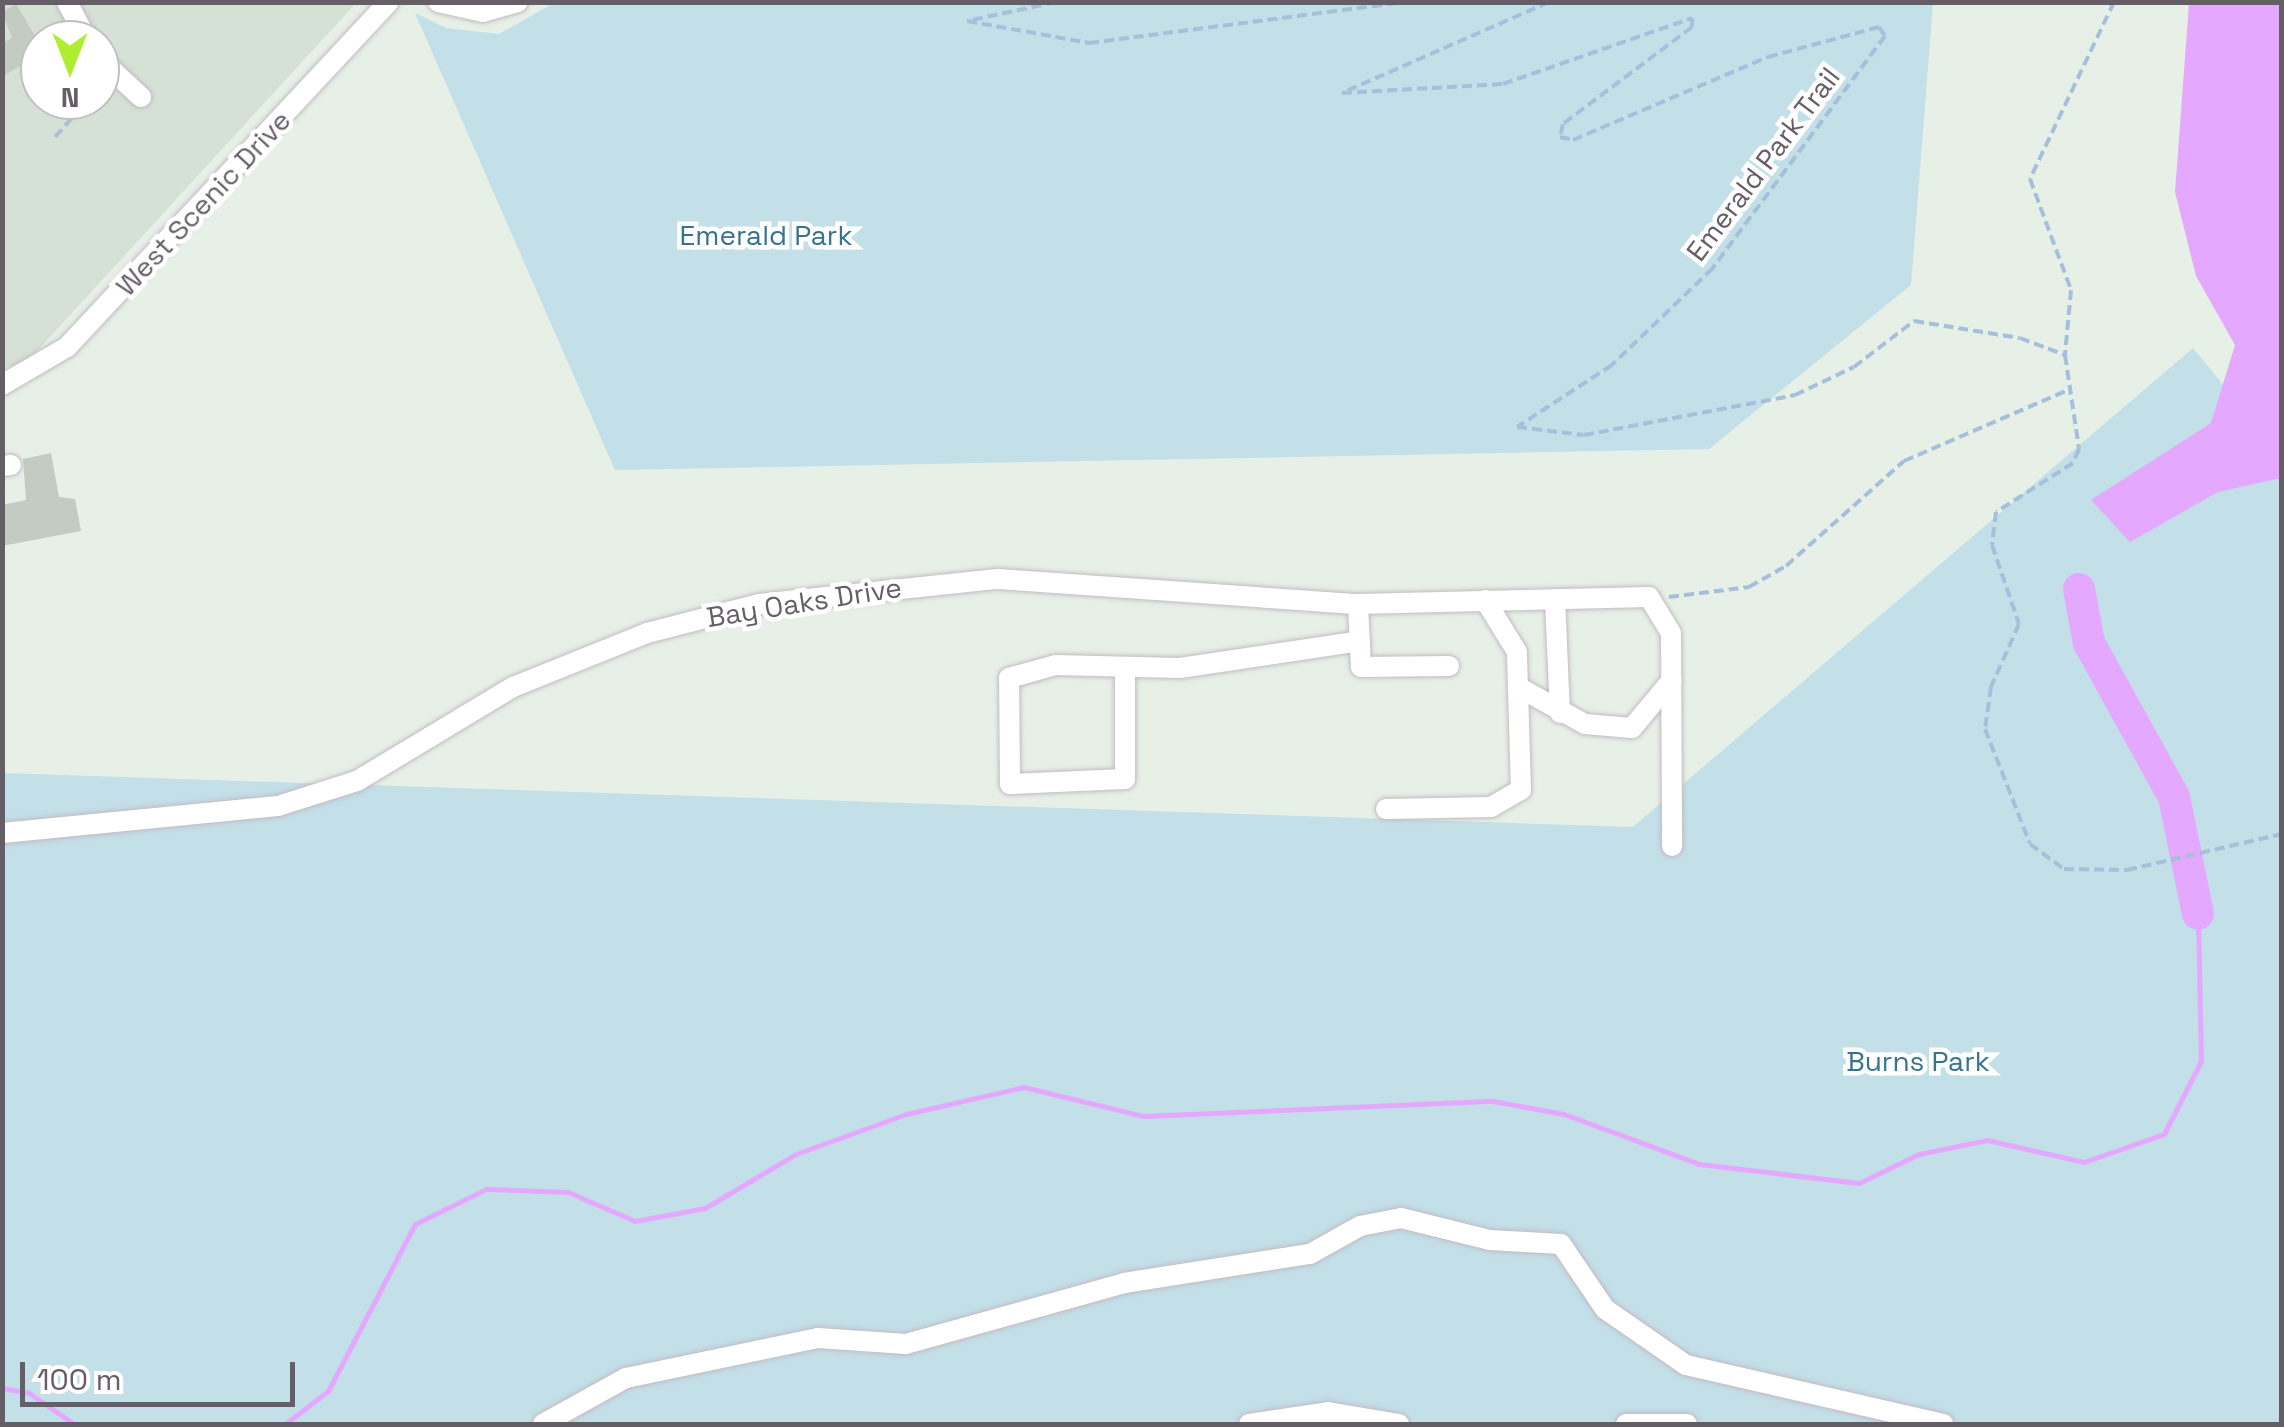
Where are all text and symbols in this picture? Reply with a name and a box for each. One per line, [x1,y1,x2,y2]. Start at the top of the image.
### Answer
north arrow [20,20,120,120]
street label: Emerald Park Trail [1679,60,1847,268]
text: N [61,80,79,116]
street label: West Scenic Drive [109,104,297,302]
park label: Emerald Park [680,218,852,252]
street label: Bay Oaks Drive [704,570,904,634]
park label: Burns Park [1846,1044,1990,1078]
scale bar [25,1342,300,1404]
text: 100 m [37,1360,122,1399]

